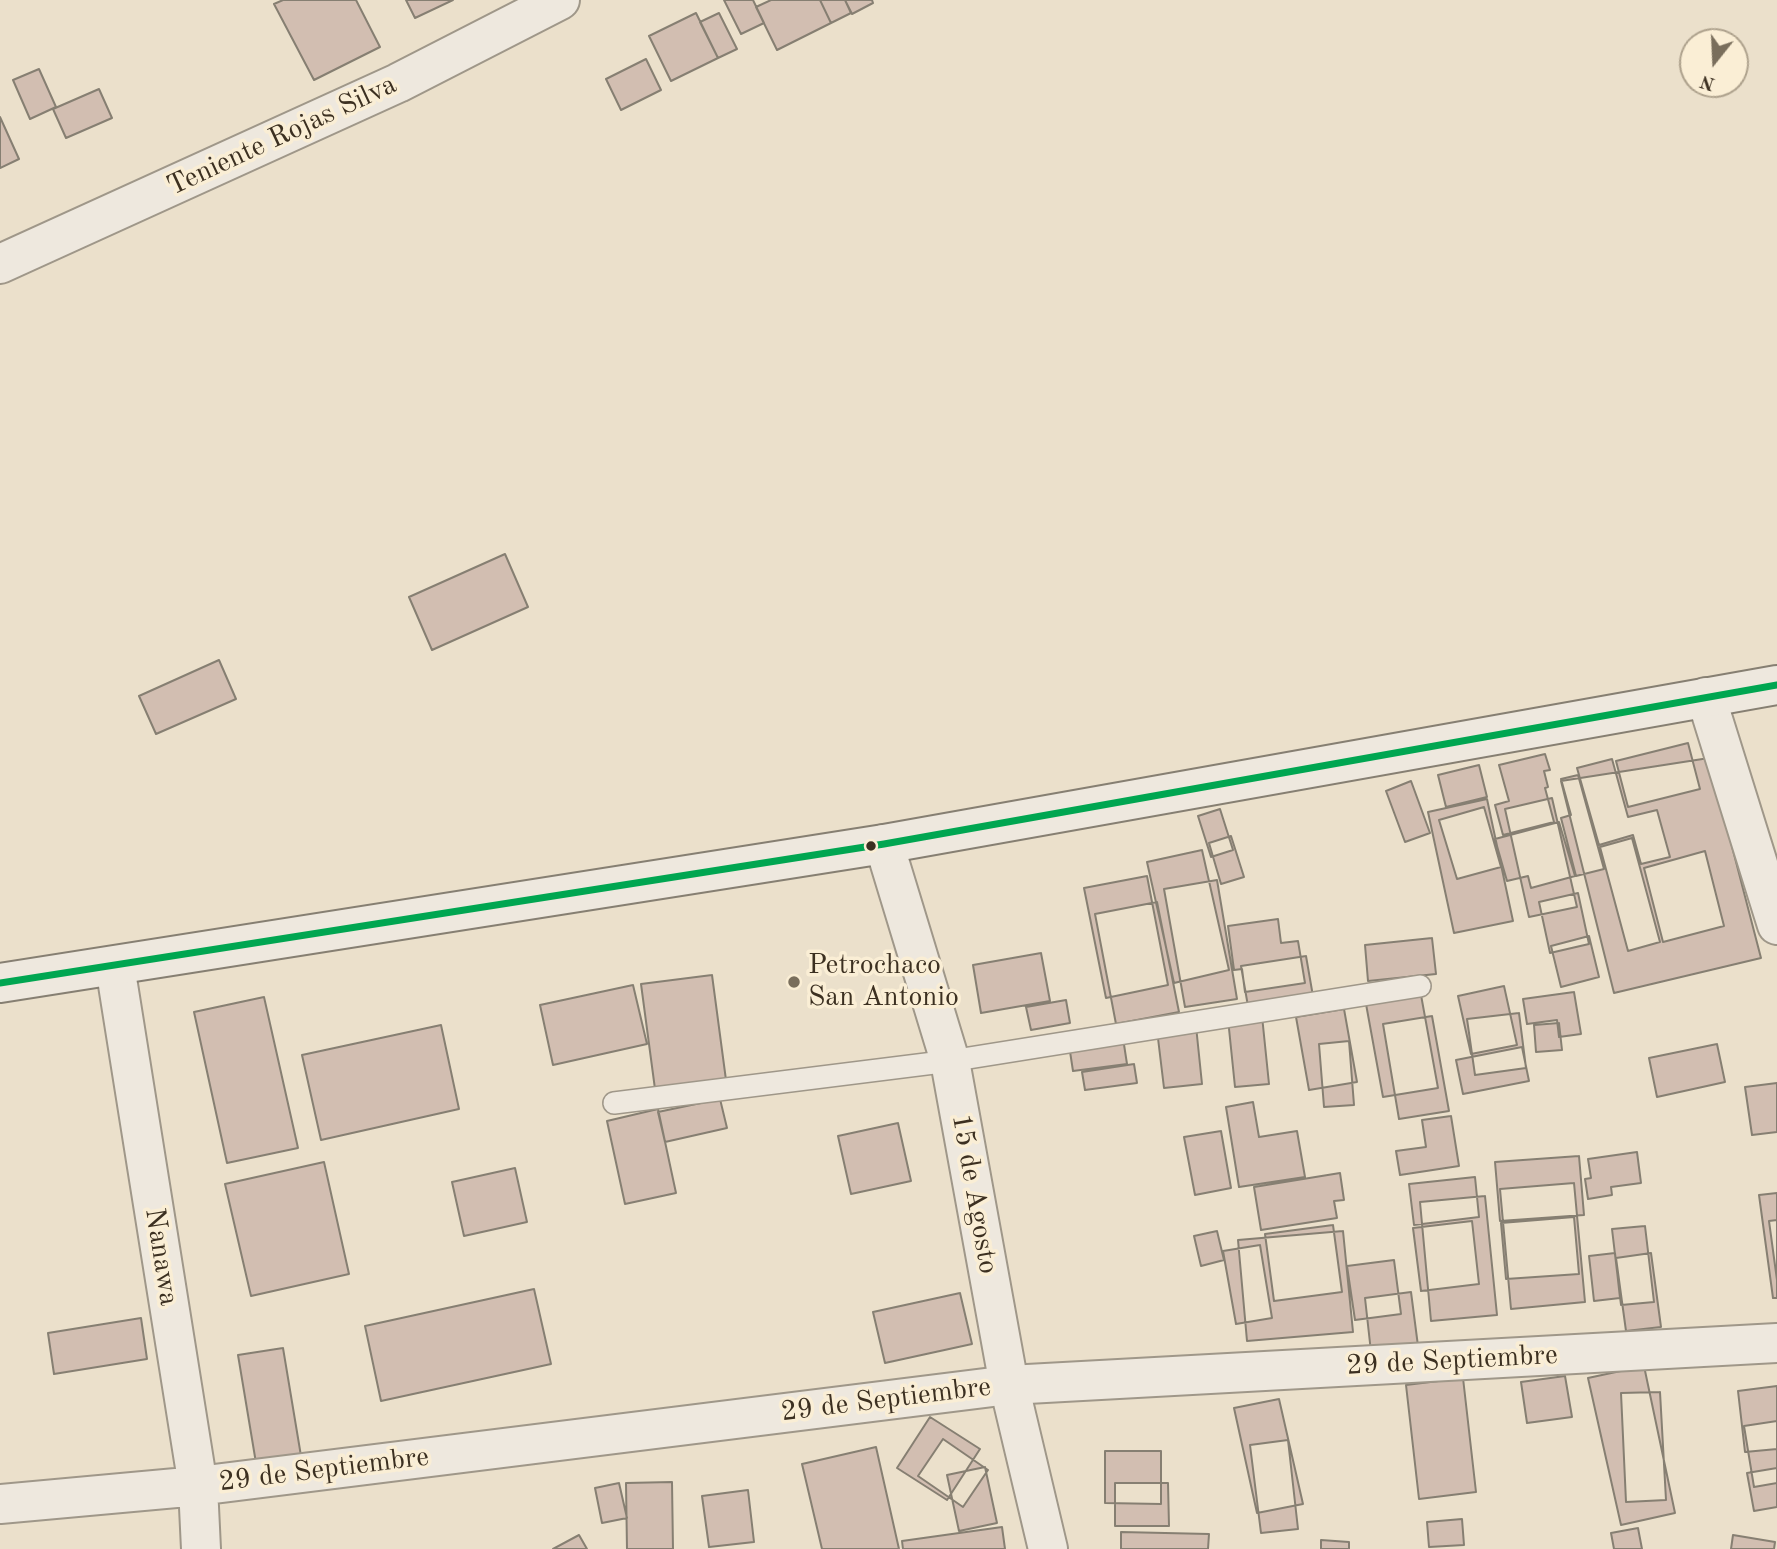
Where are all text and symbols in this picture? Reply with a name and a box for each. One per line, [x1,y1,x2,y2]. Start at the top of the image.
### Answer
north arrow [1679,28,1749,98]
street label: Teniente Rojas Silva [162,68,402,204]
text: N [1698,70,1718,93]
unlabelled marker [864,839,878,853]
place label: Petrochaco San Antonio [808,949,959,1015]
marker: Petrochaco San Antonio [786,974,802,990]
street label: 15 de Agosto [943,1111,1005,1277]
street label: Nanawa [137,1206,185,1308]
street label: 29 de Septiembre [1345,1339,1559,1383]
street label: 29 de Septiembre [779,1370,993,1430]
street label: 29 de Septiembre [217,1440,431,1500]

